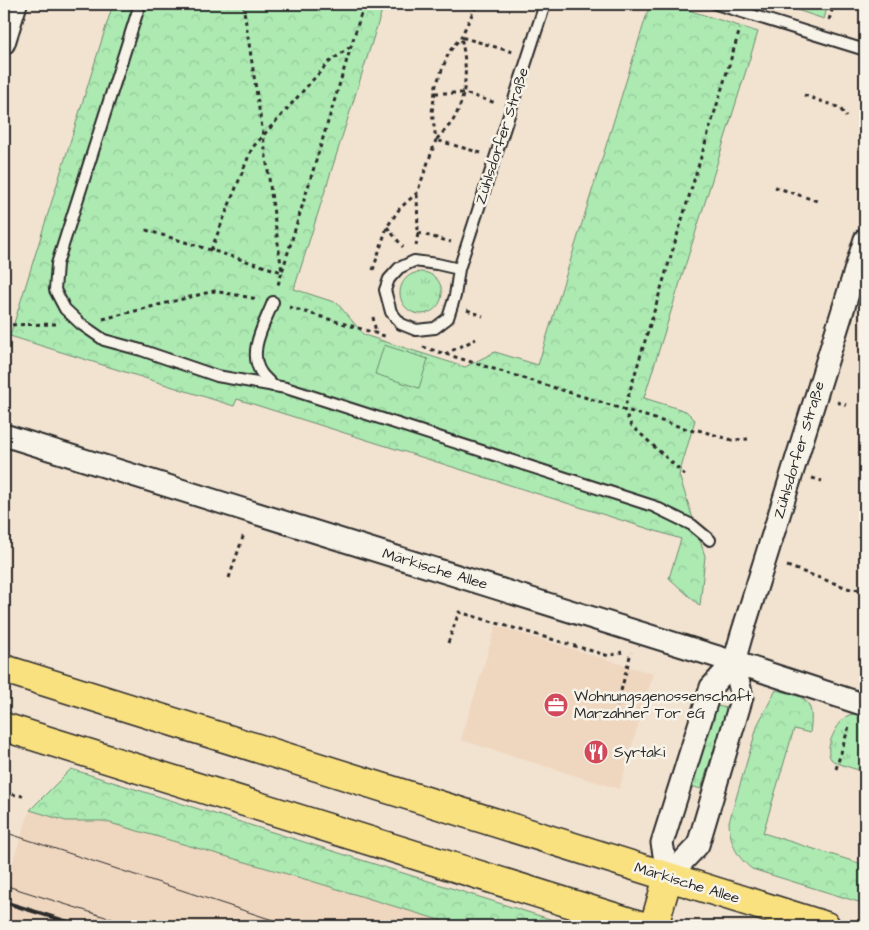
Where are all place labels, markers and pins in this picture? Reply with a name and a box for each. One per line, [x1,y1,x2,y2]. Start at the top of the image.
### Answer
place label: Wohnungsgenossenschaft Marzahner Tor eG [574,686,751,724]
office icon: Wohnungsgenossenschaft Marzahner Tor eG [543,692,569,718]
restaurant icon: Syrtaki [583,739,609,765]
place label: Syrtaki [614,742,666,764]

